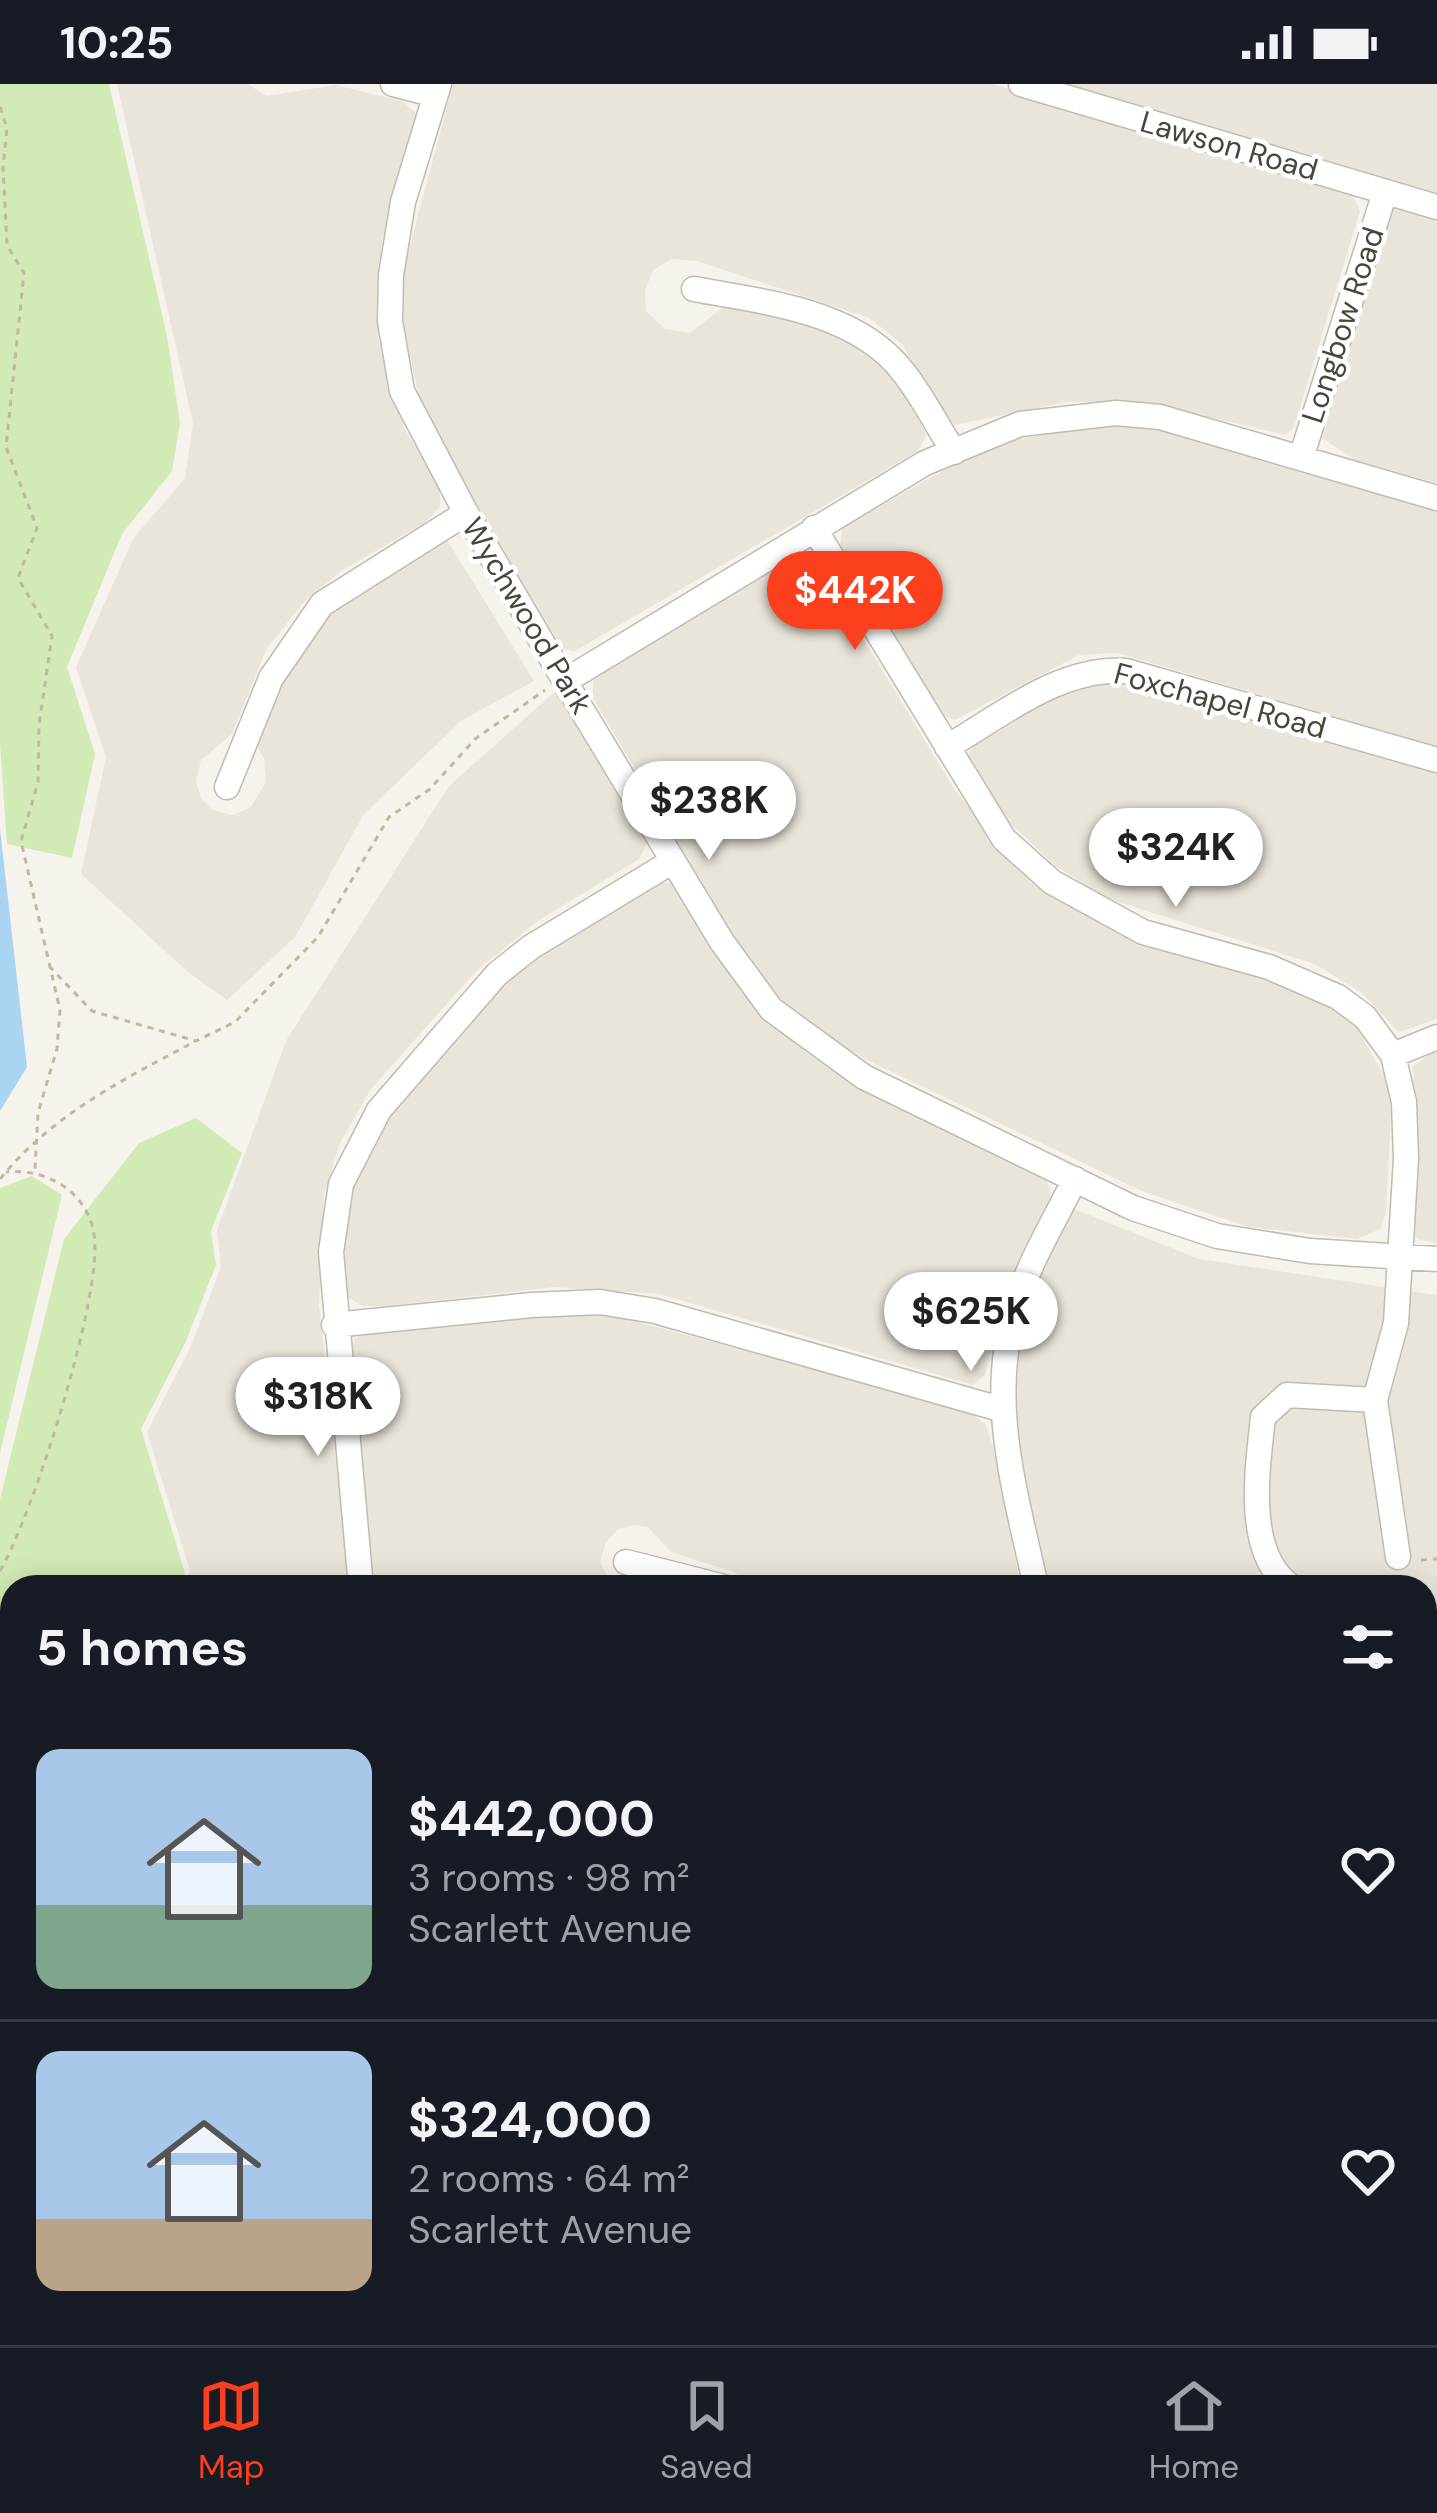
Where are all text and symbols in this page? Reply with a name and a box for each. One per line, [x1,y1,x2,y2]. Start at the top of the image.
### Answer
text: 10:25 [60,13,173,72]
street label: Lawson Road [1136,102,1322,189]
street label: Longbow Road [1293,222,1393,428]
street label: Wychwood Park [453,510,601,721]
pin: $442K [771,551,939,653]
text: $442K [794,564,916,615]
street label: Foxchapel Road [1110,653,1330,748]
pin: $238K [625,761,793,863]
text: $238K [649,774,769,825]
pin: $324K [1092,808,1260,910]
text: $324K [1116,821,1236,872]
pin: $625K [887,1272,1055,1374]
text: $625K [911,1285,1031,1336]
pin: $318K [234,1357,402,1459]
text: $318K [262,1370,374,1421]
text: 5 homes [36,1614,248,1681]
icon: filters [1335,1614,1401,1680]
text: $442,000 [408,1785,655,1852]
icon: home [132,1797,276,1941]
icon: heart [1335,1836,1401,1902]
text: 3 rooms · 98 m² [408,1852,690,1903]
text: Scarlett Avenue [408,1903,692,1954]
text: $324,000 [408,2086,652,2153]
icon: home [132,2099,276,2243]
icon: heart [1335,2138,1401,2204]
text: 2 rooms · 64 m² [408,2153,690,2204]
text: Scarlett Avenue [408,2204,692,2255]
tab: Map [198,2373,264,2488]
tab: Saved [660,2373,753,2488]
tab: Home [1149,2373,1239,2488]

